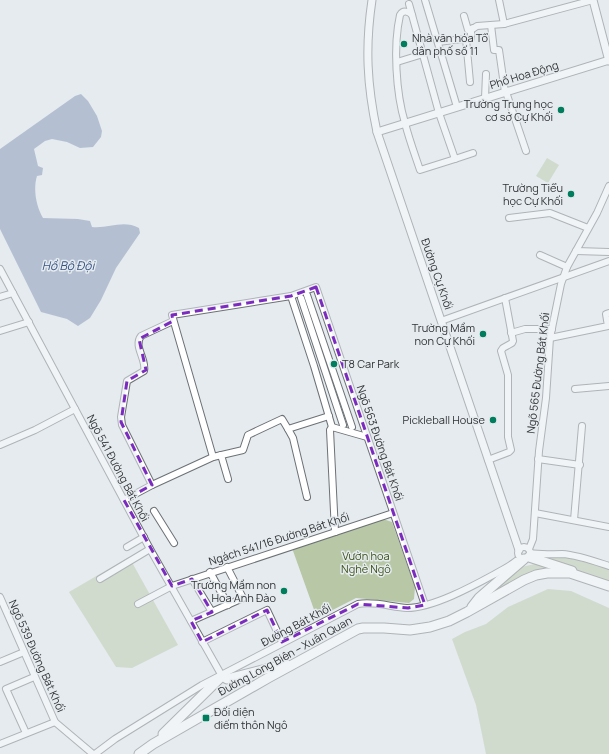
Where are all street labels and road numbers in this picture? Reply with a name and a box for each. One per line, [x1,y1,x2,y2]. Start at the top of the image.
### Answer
street label: Phố Hoa Động [488,57,560,92]
street label: Đường Cự Khối [418,236,457,312]
street label: Ngõ 565 Đường Bát Khối [523,312,552,434]
street label: Ngõ 563 Đường Bát Khối [354,383,407,503]
street label: Ngõ 541 Đường Bát Khối [84,411,153,524]
street label: Ngách 541/16 Đường Bát Khối [207,509,351,568]
street label: Ngõ 539 Đường Bát Khối [6,597,69,714]
street label: Đường Bát Khối [258,600,333,649]
street label: Đường Long Biên – Xuân Quan [215,612,354,699]

